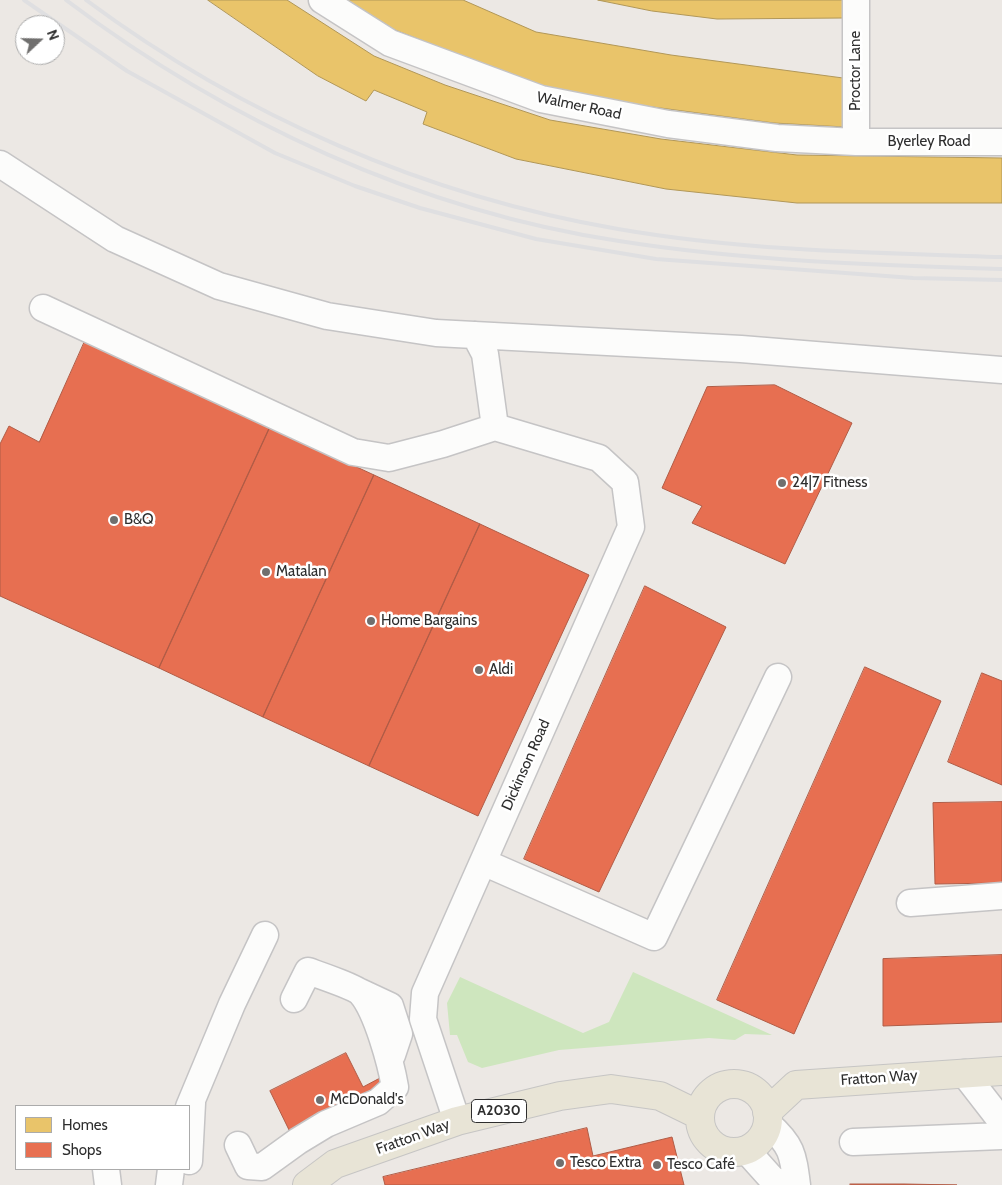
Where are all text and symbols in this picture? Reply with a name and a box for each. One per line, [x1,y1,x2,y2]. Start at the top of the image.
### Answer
north arrow [15,15,65,65]
text: N [43,27,63,43]
street label: Proctor Lane [847,31,865,111]
street label: Walmer Road [535,88,623,124]
street label: Byerley Road [887,133,971,151]
place label: 24|7 Fitness [792,474,867,492]
marker: 24|7 Fitness [776,477,788,489]
place label: B&Q [124,511,154,529]
marker: B&Q [108,514,120,526]
place label: Matalan [276,563,327,581]
marker: Matalan [260,566,272,578]
place label: Home Bargains [381,612,477,630]
marker: Home Bargains [365,615,377,627]
place label: Aldi [489,661,513,679]
marker: Aldi [473,664,485,676]
street label: Dickinson Road [498,717,554,813]
street label: Fratton Way [840,1066,918,1090]
place label: McDonald's [330,1091,404,1109]
marker: McDonald's [314,1094,326,1106]
road number: A2030 [472,1100,526,1122]
legend [15,1105,190,1170]
street label: Fratton Way [374,1115,452,1159]
text: Homes [62,1116,108,1134]
text: Shops [62,1141,102,1159]
place label: Tesco Extra [570,1154,641,1172]
place label: Tesco Café [667,1156,735,1174]
marker: Tesco Extra [554,1157,566,1169]
marker: Tesco Café [651,1159,663,1171]

